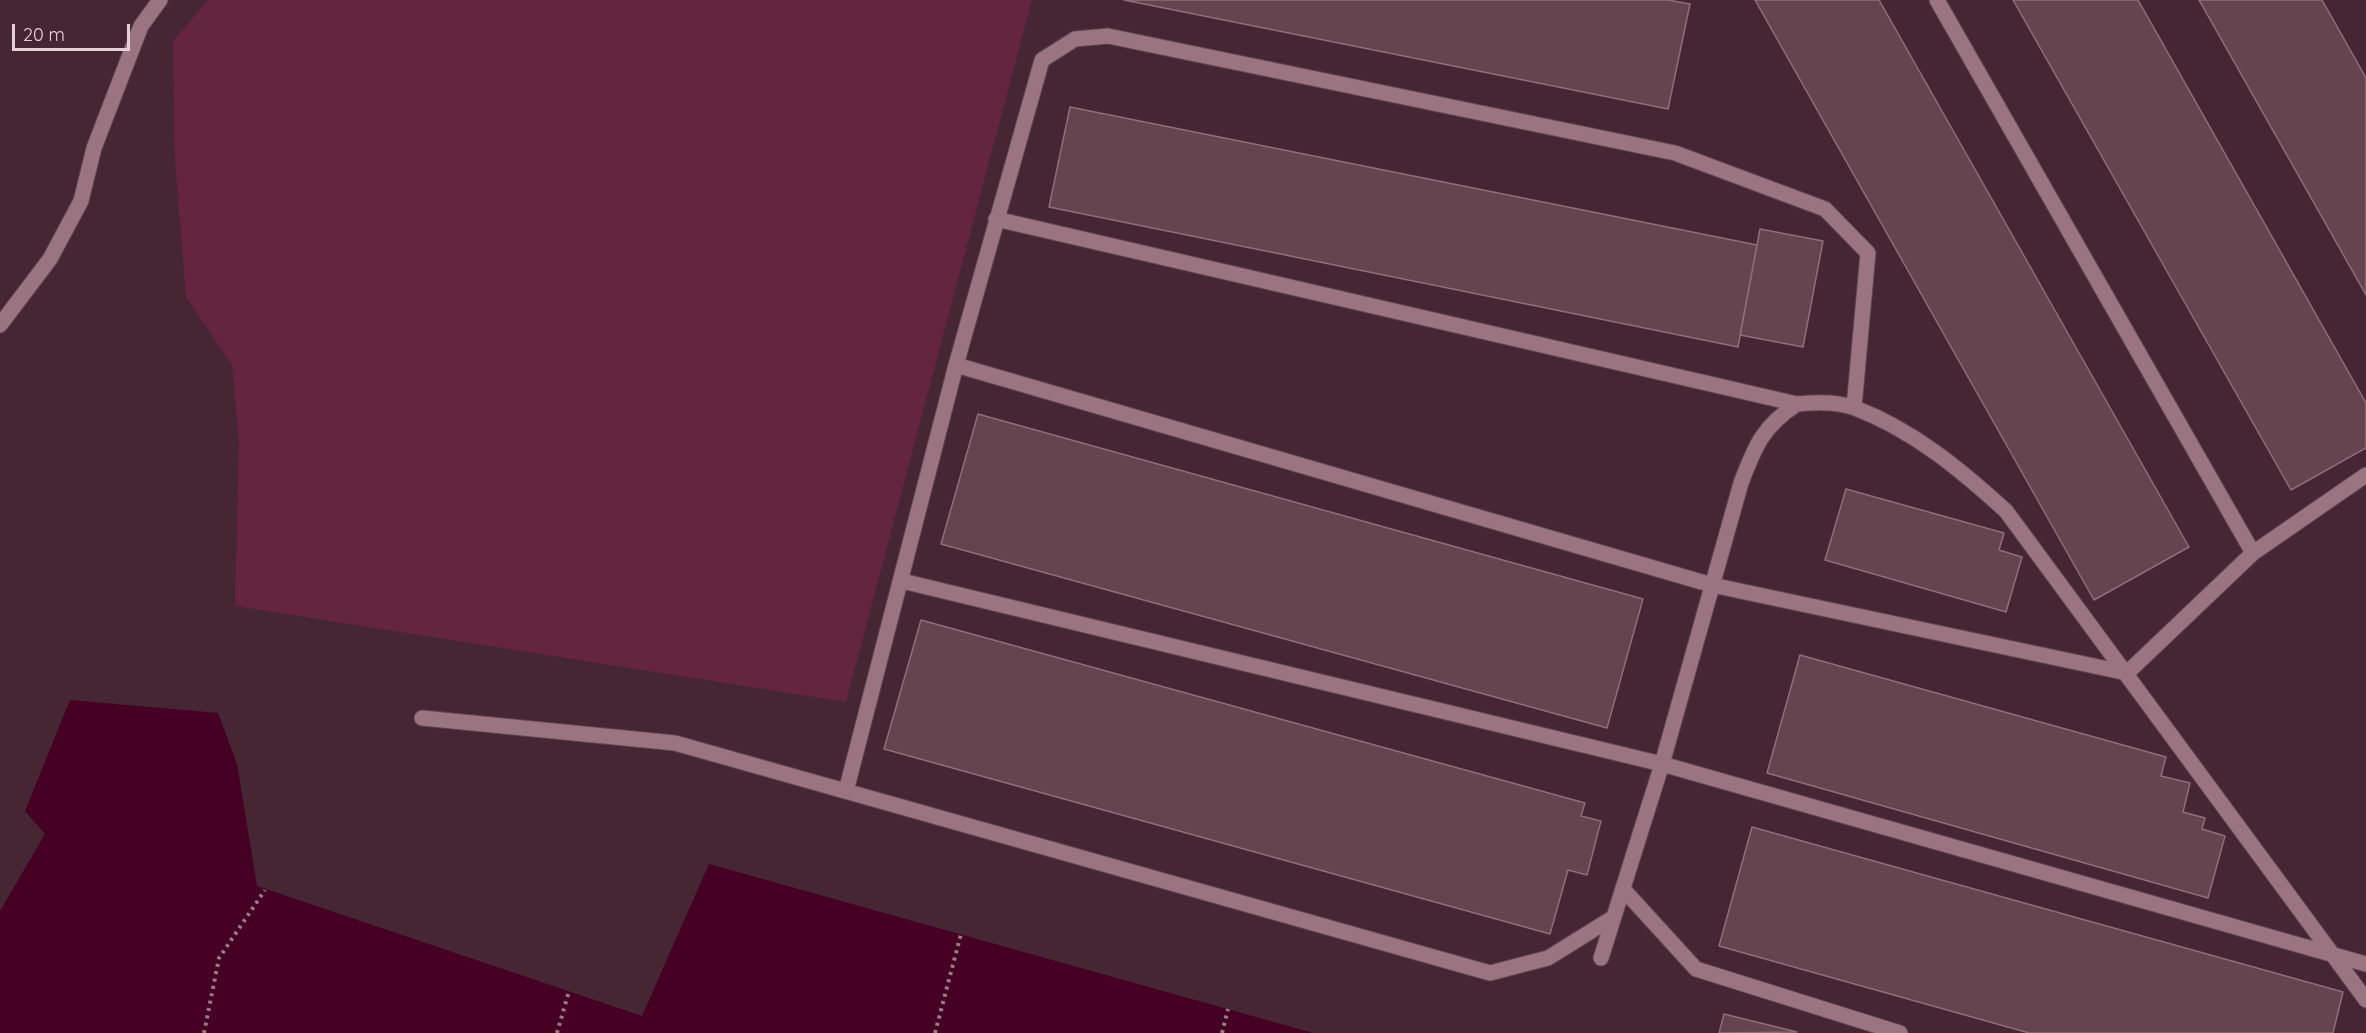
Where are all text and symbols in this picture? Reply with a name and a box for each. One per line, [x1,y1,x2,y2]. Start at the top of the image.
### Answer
scale bar [15,12,134,50]
text: 20 m [23,23,65,46]

